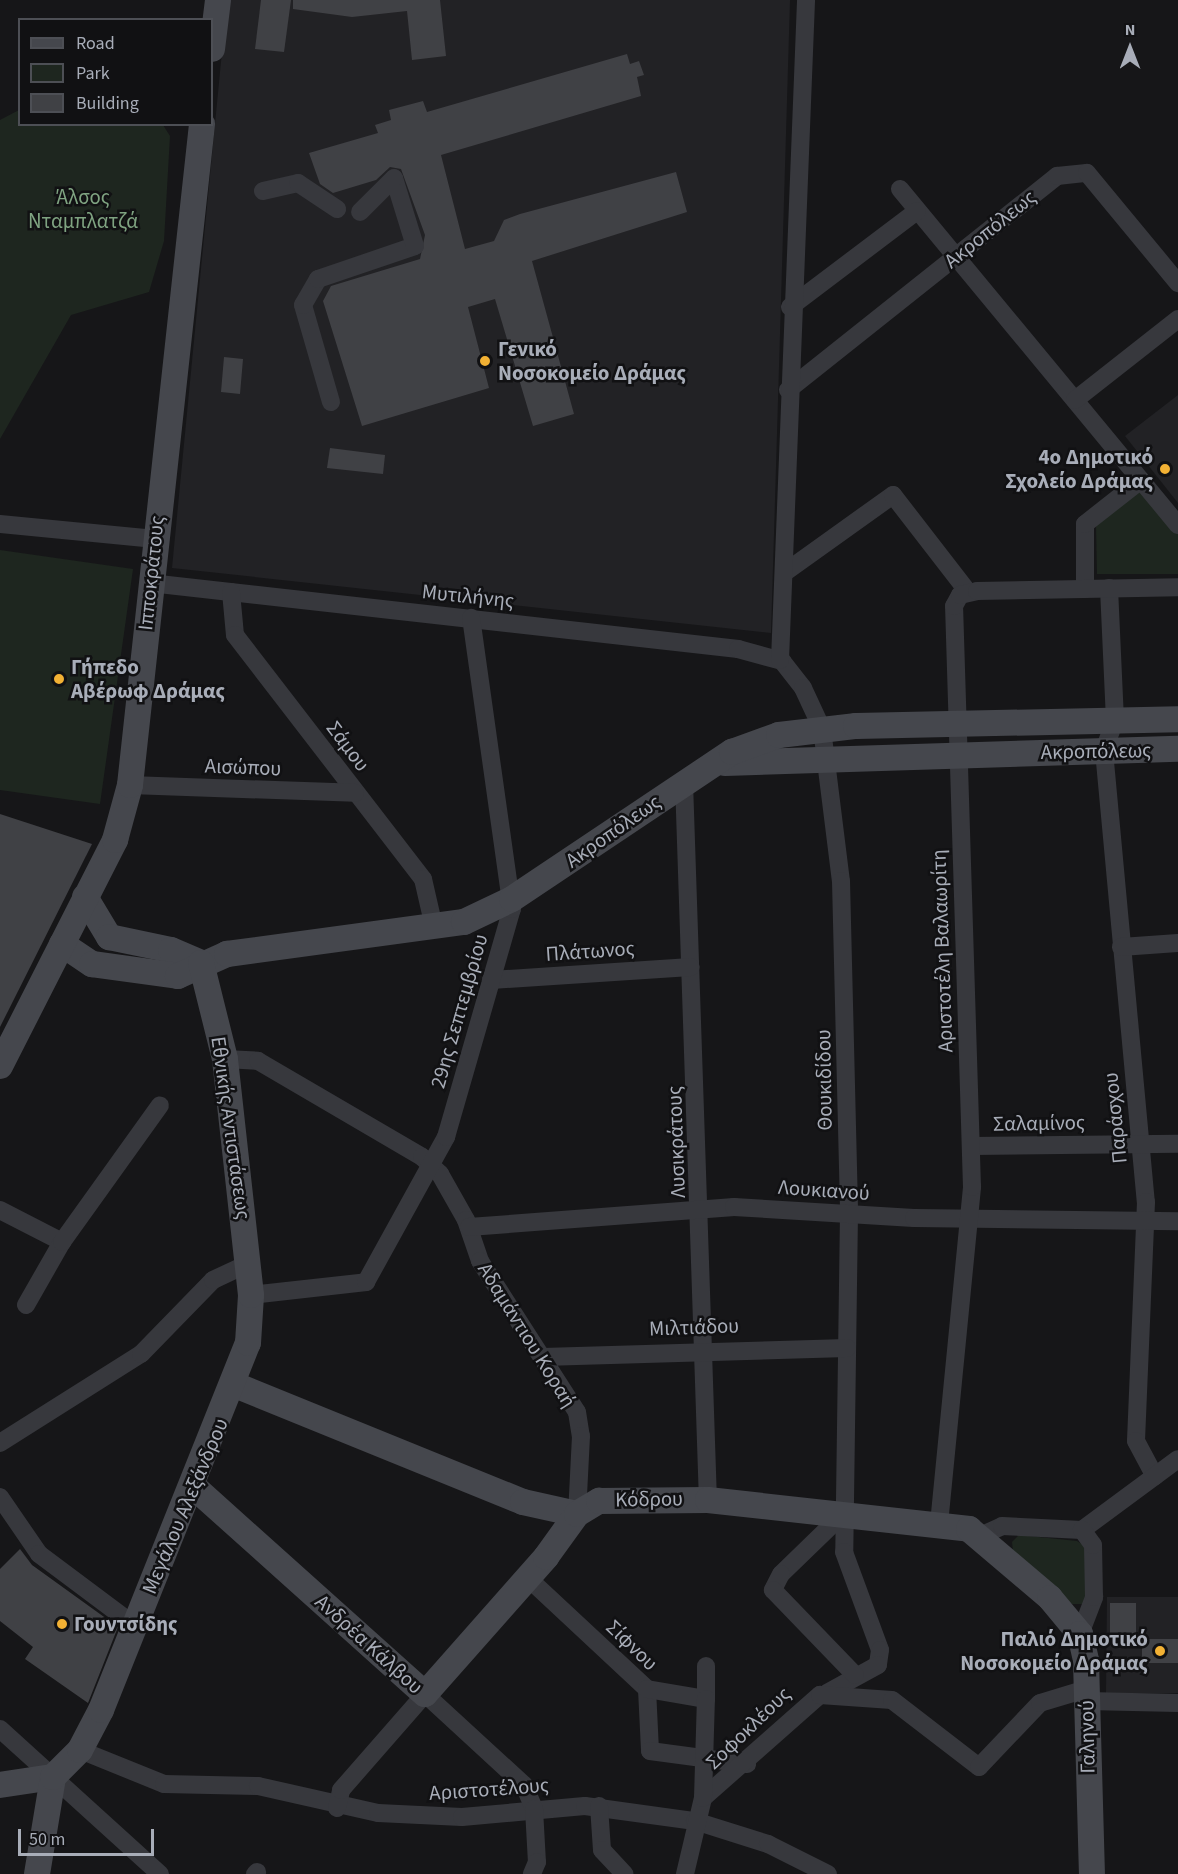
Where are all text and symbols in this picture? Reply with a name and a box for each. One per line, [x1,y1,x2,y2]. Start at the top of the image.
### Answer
legend [18,18,213,126]
north arrow [1100,18,1160,78]
text: N [1125,19,1135,41]
text: Road [76,31,115,56]
text: Park [76,61,110,86]
text: Building [76,91,139,116]
park label: Άλσος Νταμπλατζά [28,184,138,234]
street label: Ακροπόλεως [939,184,1041,274]
place label: Γενικό Νοσοκομείο Δράμας [498,336,686,386]
marker: Γενικό Νοσοκομείο Δράμας [476,352,494,370]
place label: 4ο Δημοτικό Σχολείο Δράμας [1005,444,1153,494]
marker: 4ο Δημοτικό Σχολείο Δράμας [1158,462,1172,476]
street label: Ιπποκράτους [132,515,170,631]
street label: Μυτιλήνης [421,579,515,613]
place label: Γήπεδο Αβέρωφ Δράμας [71,654,225,704]
marker: Γήπεδο Αβέρωφ Δράμας [52,672,66,686]
street label: Σάμου [321,716,375,776]
street label: Ακροπόλεως [1040,737,1152,765]
street label: Αισώπου [204,753,282,781]
street label: Ακροπόλεως [560,789,666,873]
street label: Αριστοτέλη Βαλαωρίτη [926,849,958,1053]
street label: 29ης Σεπτεμβρίου [425,931,493,1091]
street label: Πλάτωνος [545,935,635,967]
street label: Θουκιδίδου [811,1029,837,1131]
street label: Εθνικής Αντιστάσεως [206,1035,256,1221]
street label: Παράσχου [1098,1071,1132,1165]
street label: Λυσικράτους [661,1085,691,1199]
street label: Σαλαμίνος [993,1110,1085,1136]
street label: Λουκιανού [777,1174,871,1206]
street label: Αδαμάντιου Κοραή [472,1258,582,1412]
street label: Μιλτιάδου [649,1313,739,1341]
street label: Μεγάλου Αλεξάνδρου [137,1414,233,1598]
street label: Κόδρου [615,1486,683,1512]
street label: Ανδρέα Κάλβου [310,1589,428,1699]
place label: Γουντσίδης [74,1611,177,1637]
street label: Σίφνου [601,1614,663,1676]
marker: Γουντσίδης [55,1617,69,1631]
place label: Παλιό Δημοτικό Νοσοκομείο Δράμας [960,1626,1148,1676]
marker: Παλιό Δημοτικό Νοσοκομείο Δράμας [1153,1644,1167,1658]
street label: Σοφοκλέους [700,1681,796,1775]
street label: Γαληνού [1074,1700,1100,1774]
street label: Αριστοτέλους [428,1772,550,1806]
scale bar [21,1817,158,1855]
text: 50 m [29,1827,65,1852]

